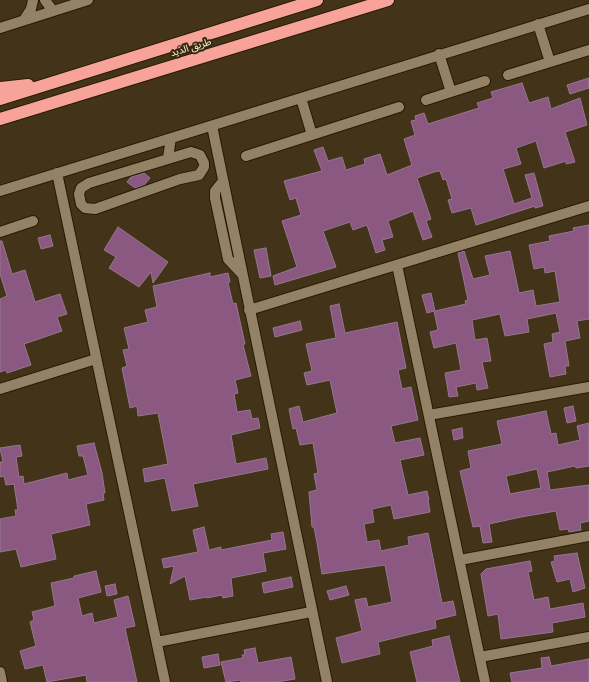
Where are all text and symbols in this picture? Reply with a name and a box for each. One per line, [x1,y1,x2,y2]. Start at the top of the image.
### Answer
street label: طريق الذيد [169,36,213,60]

